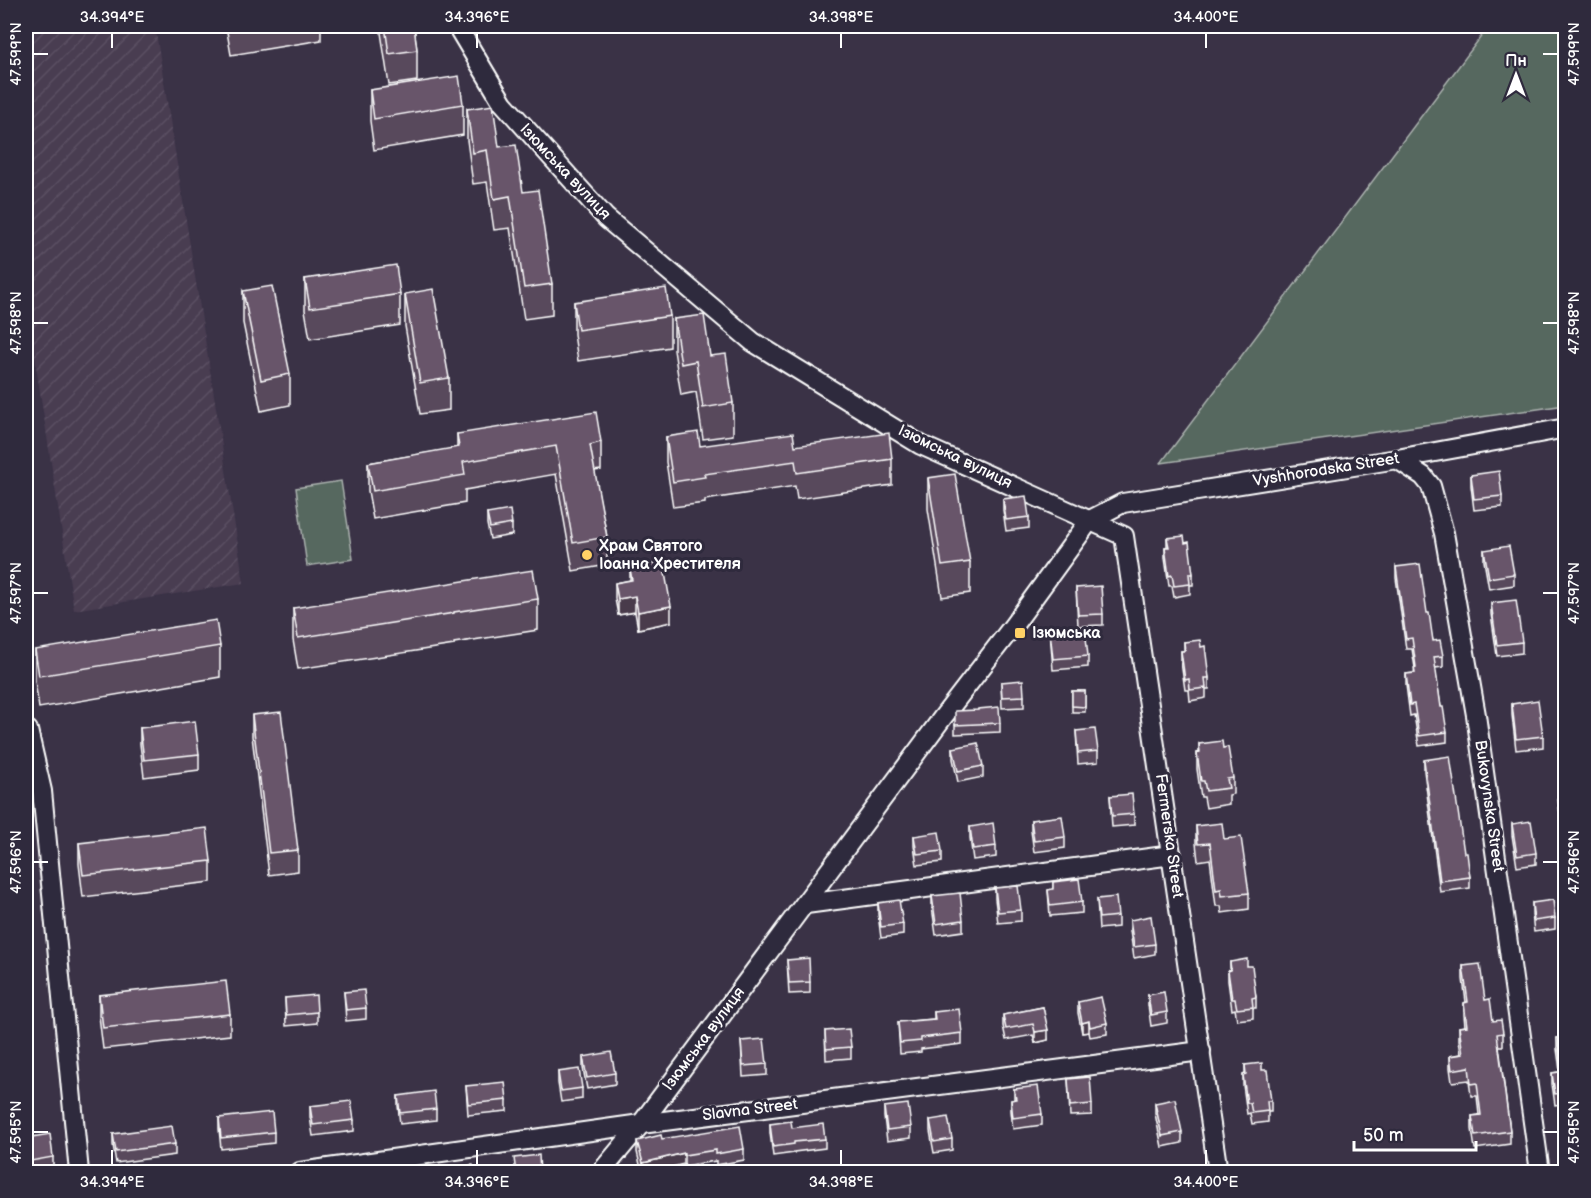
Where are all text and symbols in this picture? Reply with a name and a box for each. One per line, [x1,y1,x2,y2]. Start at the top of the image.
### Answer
text: 34.394°E [80,8,144,27]
text: 34.396°E [445,8,510,27]
text: 34.398°E [809,8,873,27]
text: 34.400°E [1174,8,1239,27]
text: 47.599°N [7,22,26,86]
text: 47.599°N [1565,22,1584,86]
north arrow [1486,45,1546,105]
text: Пн [1505,52,1527,71]
street label: Ізюмська вулиця [516,120,614,224]
text: 47.598°N [7,291,26,355]
text: 47.598°N [1565,291,1584,355]
street label: Ізюмська вулиця [895,421,1015,493]
street label: Vyshhorodska Street [1251,449,1401,491]
place label: Храм Святого Іоанна Хрестителя [598,537,741,574]
marker: Храм Святого Іоанна Хрестителя [580,548,594,562]
text: 47.597°N [7,562,26,624]
text: 47.597°N [1565,562,1584,624]
place label: Ізюмська [1032,624,1101,643]
marker: Ізюмська [1013,626,1027,640]
street label: Bukovynska Street [1470,739,1508,873]
street label: Fermerska Street [1151,773,1187,899]
text: 47.596°N [7,830,26,894]
text: 47.596°N [1565,830,1584,894]
street label: Ізюмська вулиця [659,983,749,1094]
street label: Slavna Street [701,1095,799,1125]
text: 47.595°N [7,1100,26,1164]
text: 47.595°N [1565,1100,1584,1164]
scale bar [1354,1114,1476,1152]
text: 50 m [1363,1125,1404,1146]
text: 34.394°E [80,1173,144,1192]
text: 34.396°E [445,1173,510,1192]
text: 34.398°E [809,1173,873,1192]
text: 34.400°E [1174,1173,1239,1192]

